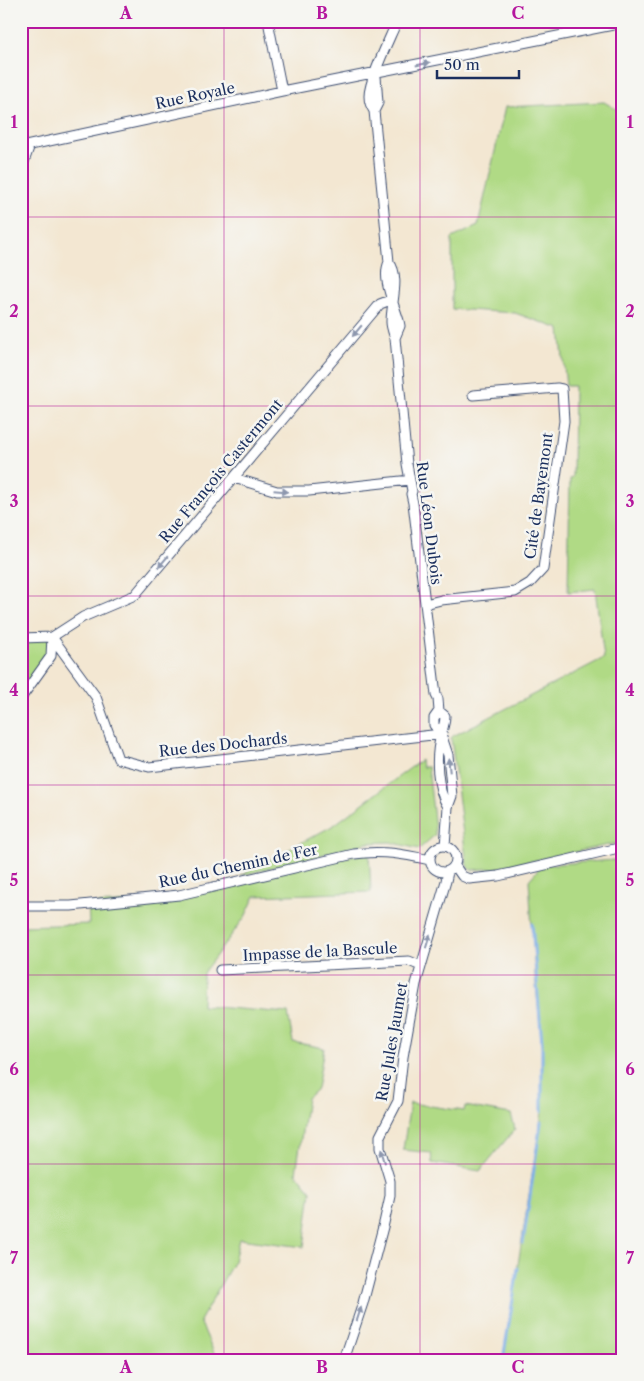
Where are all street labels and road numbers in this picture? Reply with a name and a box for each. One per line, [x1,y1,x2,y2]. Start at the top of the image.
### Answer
street label: Rue Royale [153,78,236,113]
street label: Rue François Castermont [155,394,287,546]
street label: Cité de Bayemont [520,431,557,560]
street label: Rue Léon Dubois [413,460,446,586]
street label: Rue des Dochards [158,728,288,761]
street label: Rue du Chemin de Fer [157,839,320,892]
street label: Impasse de la Bascule [242,938,398,965]
street label: Rue Jules Jaumet [372,980,411,1103]

